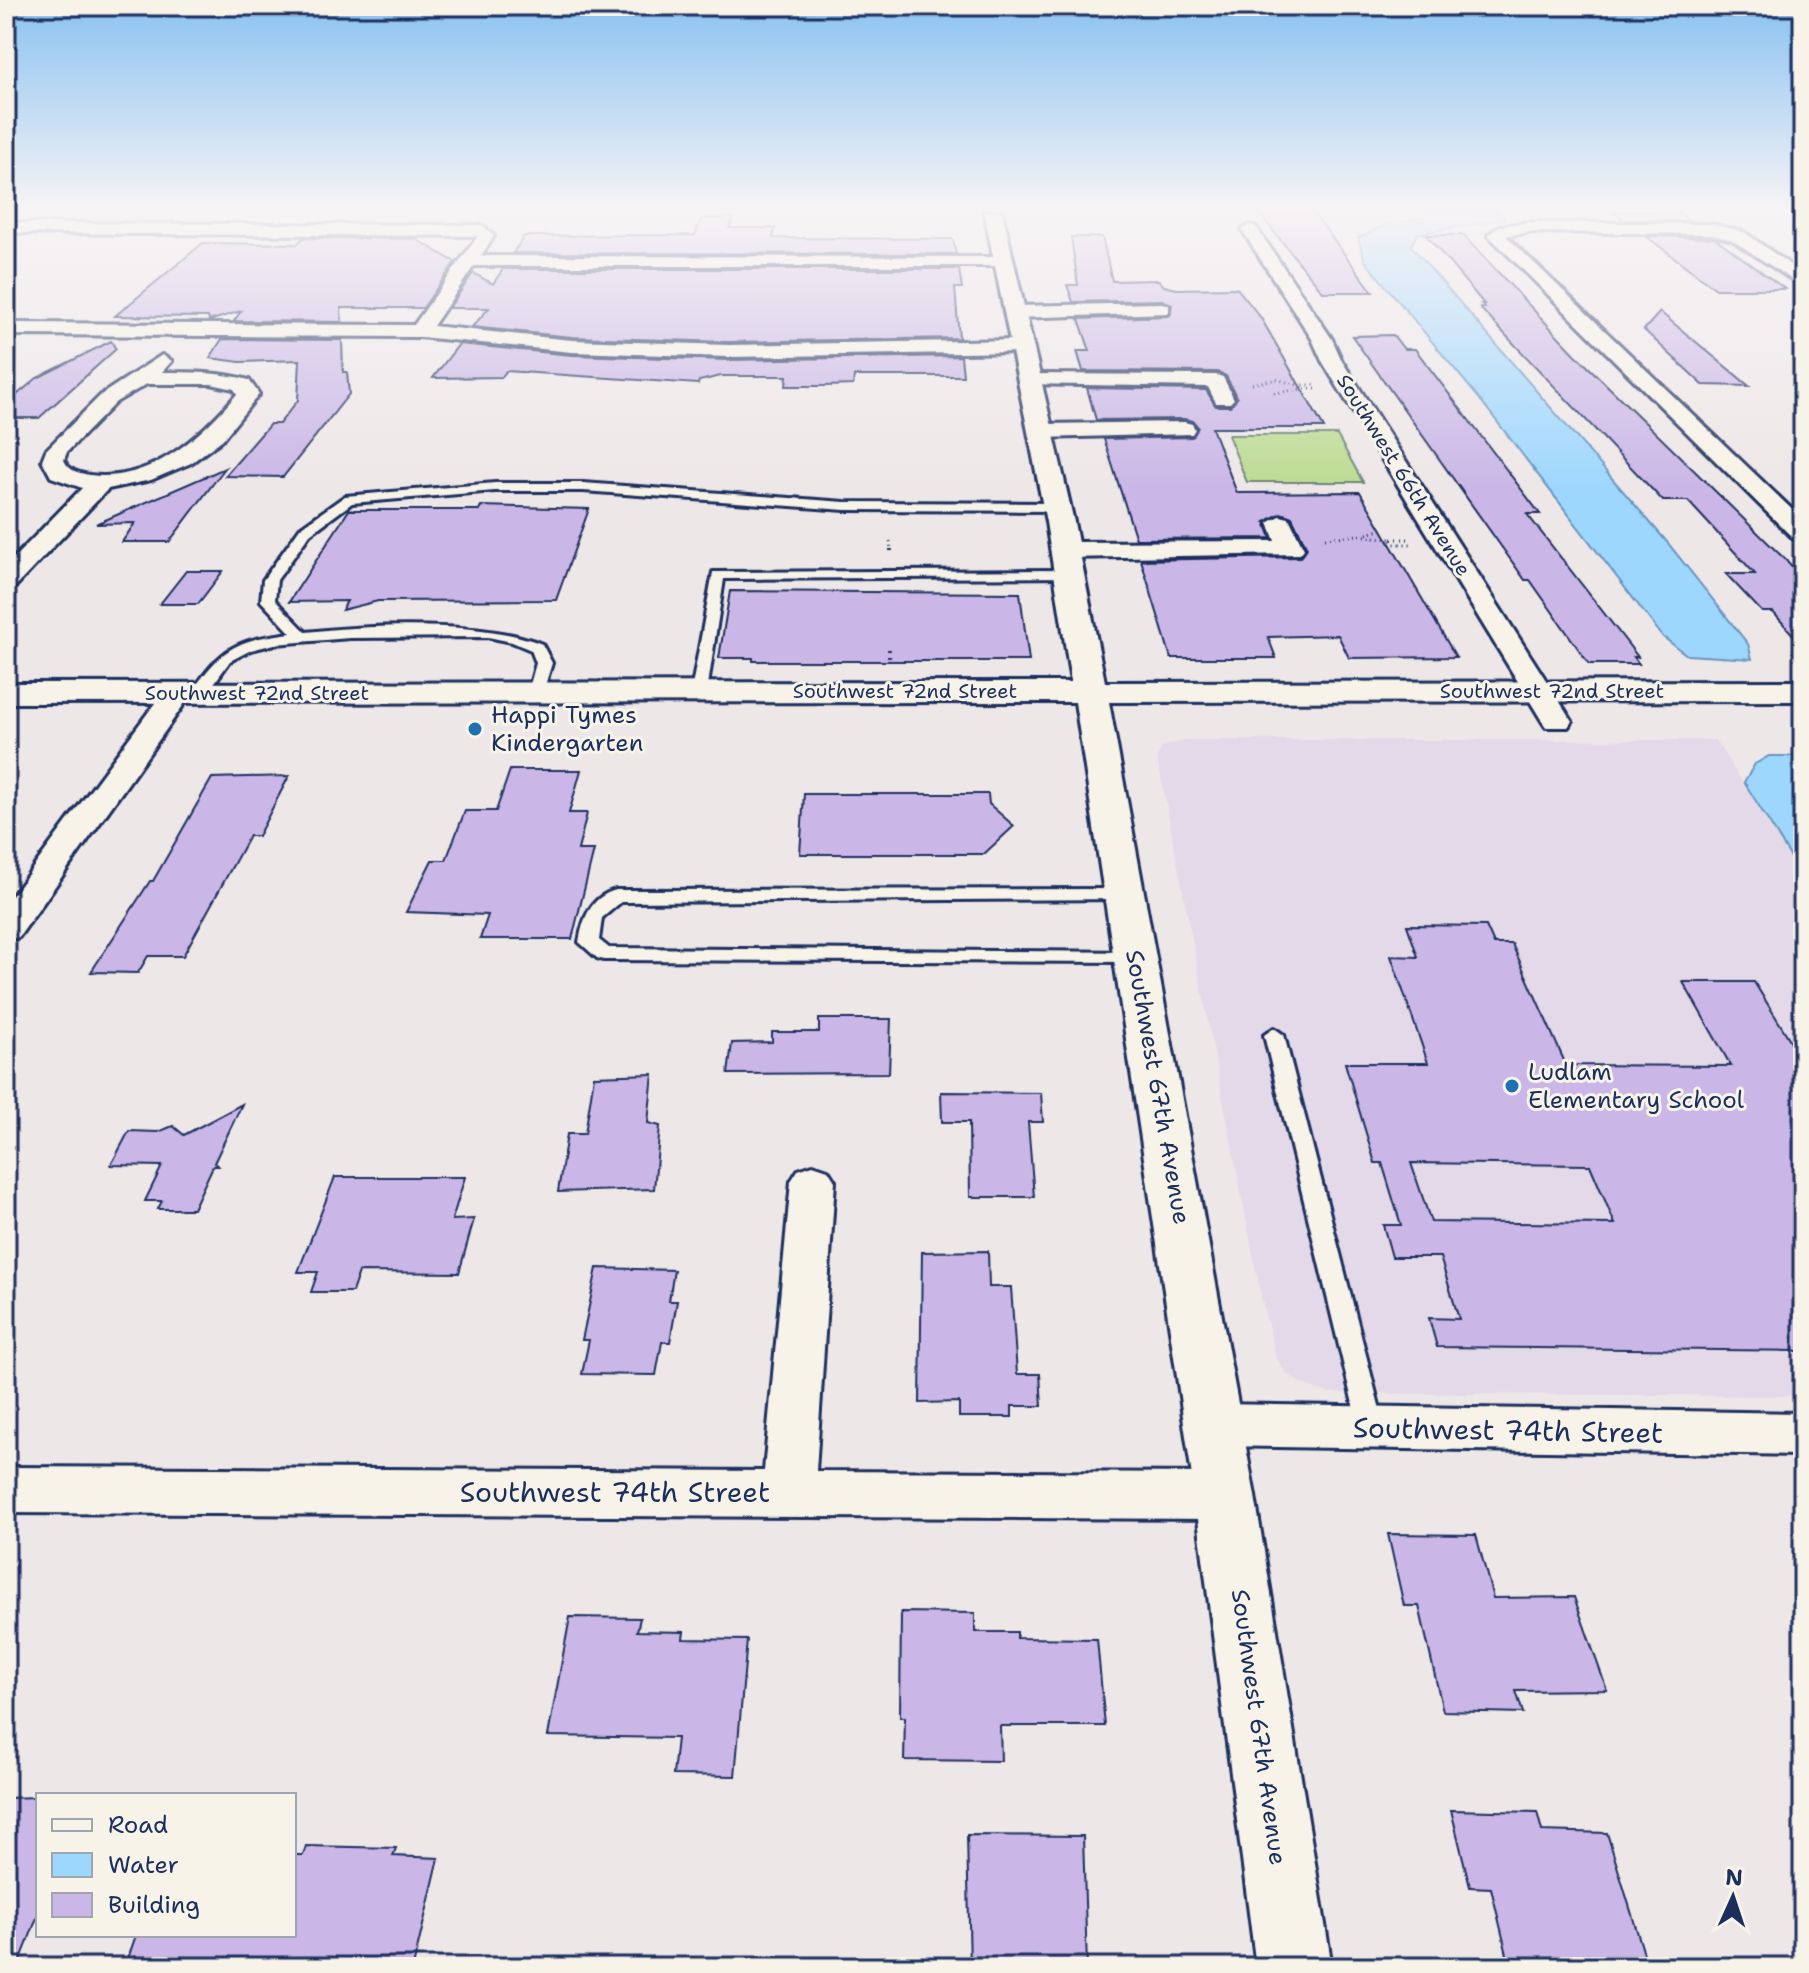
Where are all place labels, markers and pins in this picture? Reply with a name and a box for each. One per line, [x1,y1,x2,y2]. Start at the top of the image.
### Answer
place label: Happi Tymes Kindergarten [491,699,643,759]
marker: Happi Tymes Kindergarten [466,720,484,738]
place label: Ludlam Elementary School [1528,1056,1745,1116]
marker: Ludlam Elementary School [1503,1077,1521,1095]

